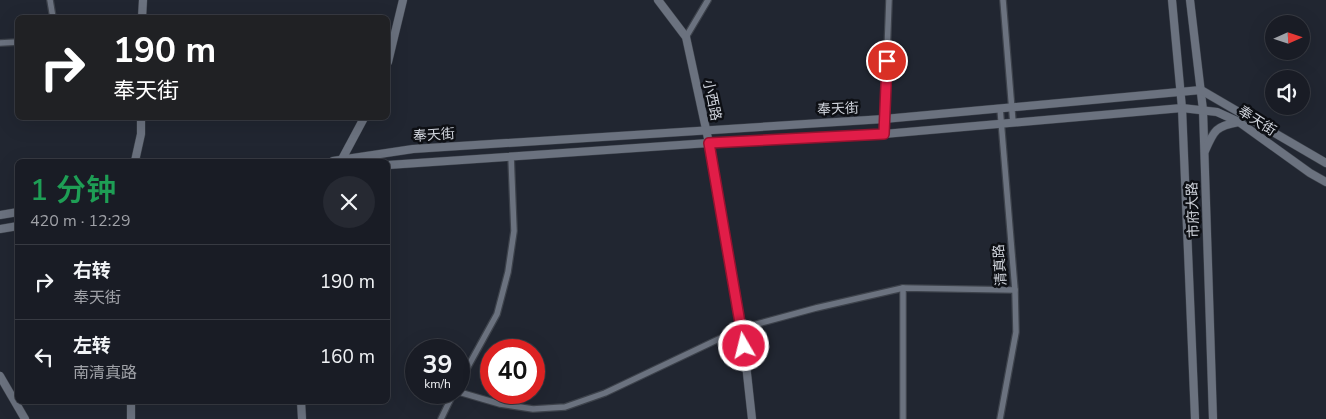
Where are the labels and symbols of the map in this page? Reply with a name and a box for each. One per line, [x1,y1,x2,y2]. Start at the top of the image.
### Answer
north arrow [1265,15,1310,60]
pin [866,40,908,82]
street label: 小西路 [698,77,726,123]
street label: 奉天街 [817,98,859,120]
street label: 奉天街 [1234,102,1280,140]
street label: 奉天街 [412,124,456,146]
street label: 市府大路 [1183,182,1203,238]
street label: 清真路 [989,243,1011,287]
position arrow [717,319,769,371]
speed limit sign: 40 [480,339,545,404]

